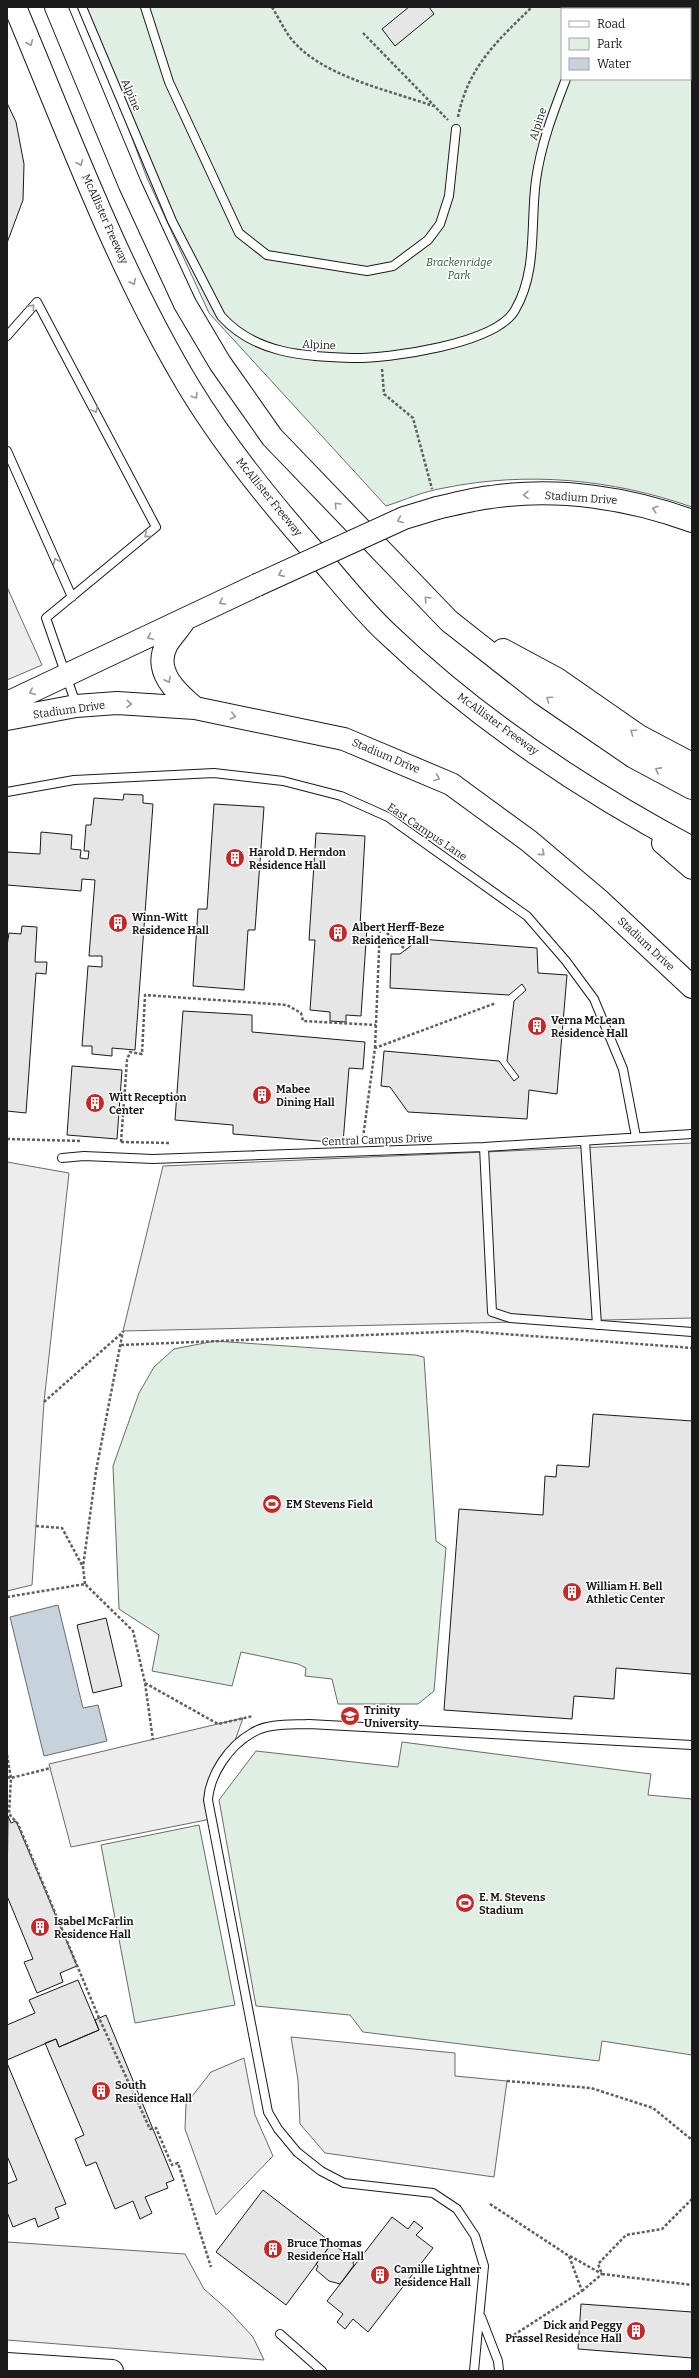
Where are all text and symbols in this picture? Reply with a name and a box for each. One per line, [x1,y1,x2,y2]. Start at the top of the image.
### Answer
legend [561,8,691,80]
text: Road [597,17,625,31]
text: Park [597,37,623,51]
one-way arrow [26,39,34,46]
text: Water [597,57,632,71]
street label: Alpine [118,77,144,113]
street label: Alpine [527,106,549,142]
one-way arrow [76,159,84,166]
street label: McAllister Freeway [79,172,131,266]
park label: Brackenridge Park [426,256,493,282]
one-way arrow [128,277,136,285]
one-way arrow [28,304,35,312]
street label: Alpine [302,338,336,352]
one-way arrow [190,392,198,399]
one-way arrow [90,406,97,413]
street label: McAllister Freeway [233,455,305,539]
street label: Stadium Drive [544,489,618,507]
one-way arrow [523,491,529,499]
one-way arrow [334,502,342,510]
one-way arrow [652,505,659,514]
one-way arrow [396,516,403,524]
one-way arrow [145,530,152,537]
one-way arrow [53,558,61,566]
one-way arrow [278,569,286,577]
one-way arrow [424,596,432,604]
one-way arrow [219,597,226,605]
one-way arrow [146,632,154,640]
one-way arrow [164,676,171,683]
one-way arrow [28,687,36,695]
street label: McAllister Freeway [455,690,541,758]
one-way arrow [546,696,553,704]
street label: Stadium Drive [32,698,106,722]
one-way arrow [126,700,132,708]
one-way arrow [230,711,236,719]
one-way arrow [631,730,638,737]
street label: Stadium Drive [350,736,422,776]
one-way arrow [654,767,662,775]
one-way arrow [432,773,440,781]
street label: East Campus Lane [385,801,469,863]
place label: Harold D. Herndon Residence Hall [249,846,346,872]
building icon: Harold D. Herndon Residence Hall [224,847,246,869]
one-way arrow [538,848,545,855]
place label: Winn-Witt Residence Hall [132,911,209,937]
building icon: Winn-Witt Residence Hall [107,912,129,934]
street label: Stadium Drive [615,914,677,974]
place label: Albert Herff-Beze Residence Hall [352,921,444,947]
building icon: Albert Herff-Beze Residence Hall [327,922,349,944]
place label: Verna McLean Residence Hall [551,1014,628,1040]
building icon: Verna McLean Residence Hall [526,1015,548,1037]
place label: Mabee Dining Hall [276,1083,335,1109]
building icon: Mabee Dining Hall [251,1084,273,1106]
place label: Witt Reception Center [109,1091,187,1117]
building icon: Witt Reception Center [84,1092,106,1114]
street label: Central Campus Drive [321,1132,433,1148]
sports icon: EM Stevens Field [261,1493,283,1515]
place label: EM Stevens Field [286,1498,373,1511]
place label: William H. Bell Athletic Center [586,1580,666,1606]
building icon: William H. Bell Athletic Center [561,1581,583,1603]
place label: Trinity University [364,1704,420,1730]
school or university icon: Trinity University [339,1705,361,1727]
place label: E. M. Stevens Stadium [479,1891,546,1917]
sports icon: E. M. Stevens Stadium [454,1892,476,1914]
place label: Isabel McFarlin Residence Hall [54,1915,134,1941]
building icon: Isabel McFarlin Residence Hall [29,1916,51,1938]
place label: South Residence Hall [115,2079,192,2105]
building icon: South Residence Hall [90,2080,112,2102]
place label: Bruce Thomas Residence Hall [287,2237,364,2263]
building icon: Bruce Thomas Residence Hall [262,2238,284,2260]
place label: Camille Lightner Residence Hall [394,2263,482,2289]
building icon: Camille Lightner Residence Hall [369,2264,391,2286]
place label: Dick and Peggy Prassel Residence Hall [505,2319,623,2345]
building icon: Dick and Peggy Prassel Residence Hall [625,2320,647,2342]

